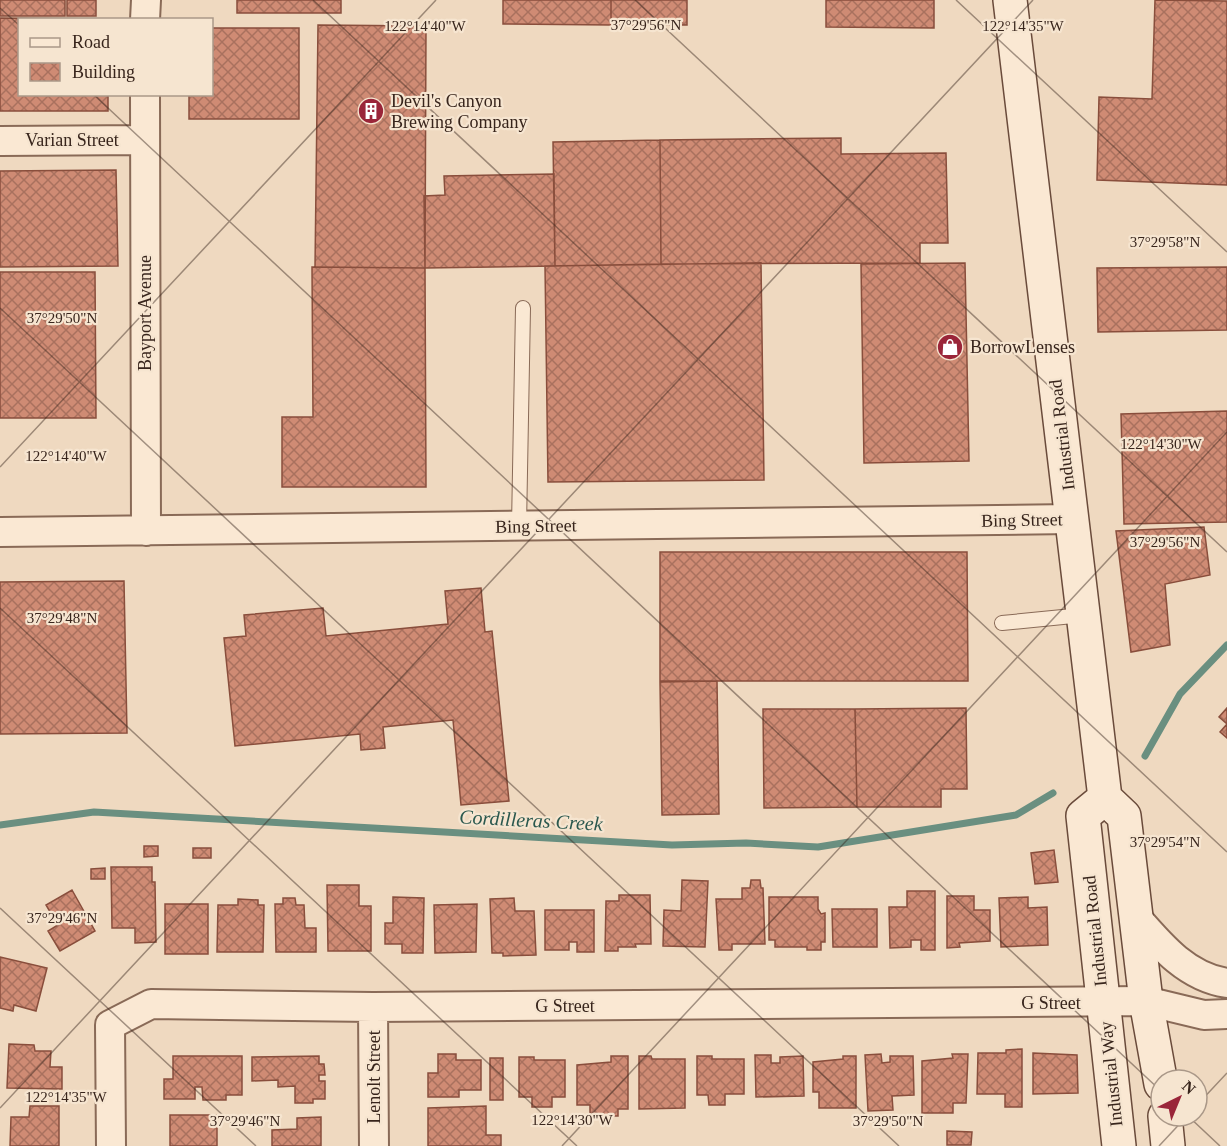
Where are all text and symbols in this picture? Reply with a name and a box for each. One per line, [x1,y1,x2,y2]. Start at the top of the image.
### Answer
text: 37°29'56"N [611,17,681,33]
legend [18,18,213,96]
text: 122°14'40"W [384,18,467,34]
text: 122°14'35"W [982,18,1065,34]
text: Road [72,32,110,52]
text: Building [72,62,135,82]
place label: Devil's Canyon Brewing Company [391,91,528,132]
building icon: Devil's Canyon Brewing Company [356,96,386,126]
street label: Varian Street [25,130,119,150]
text: 37°29'58"N [1130,234,1200,250]
street label: Bayport Avenue [135,255,155,371]
text: 37°29'50"N [27,310,97,326]
shop icon: BorrowLenses [935,332,965,362]
place label: BorrowLenses [970,337,1075,357]
street label: Industrial Road [1045,378,1079,492]
text: 122°14'30"W [1120,436,1203,452]
text: 122°14'40"W [25,448,108,464]
street label: Bing Street [981,509,1063,531]
street label: Bing Street [495,515,577,537]
text: 37°29'56"N [1130,534,1200,550]
text: 37°29'48"N [27,610,97,626]
water label: Cordilleras Creek [459,805,604,835]
text: 37°29'54"N [1130,834,1200,850]
street label: Industrial Road [1079,875,1111,987]
text: 37°29'46"N [27,910,97,926]
street label: G Street [1021,993,1081,1013]
street label: G Street [535,996,595,1016]
street label: Industrial Way [1096,1020,1126,1128]
street label: Lenolt Street [364,1030,384,1124]
north arrow [1149,1068,1209,1128]
text: N [1179,1077,1199,1098]
text: 122°14'35"W [25,1089,108,1105]
text: 122°14'30"W [531,1112,614,1128]
text: 37°29'46"N [210,1113,280,1129]
text: 37°29'50"N [853,1113,923,1129]

